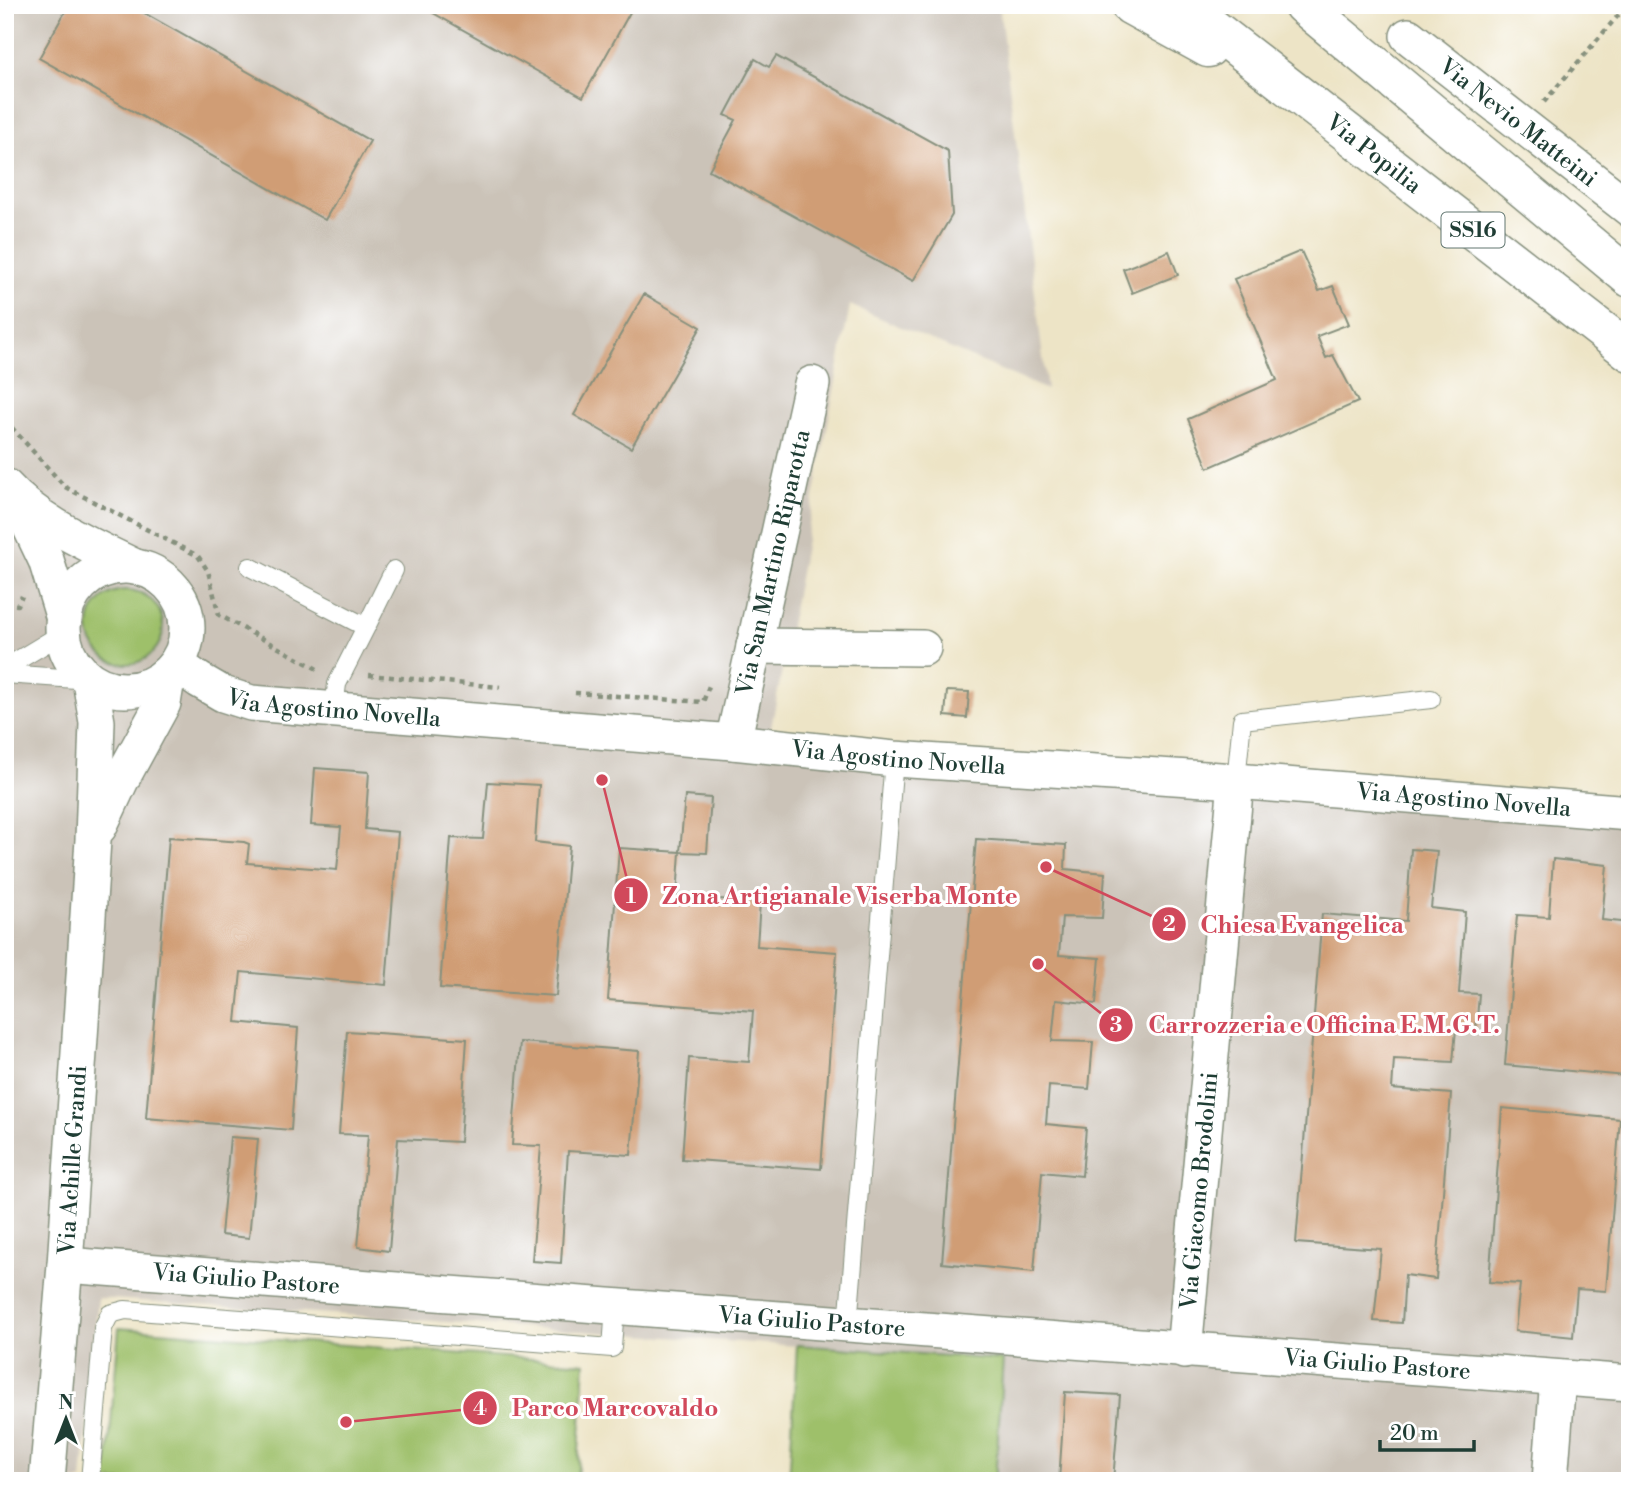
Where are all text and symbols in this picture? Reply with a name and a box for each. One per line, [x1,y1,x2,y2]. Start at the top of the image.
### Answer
street label: Via Nevio Matteini [1432,52,1602,193]
street label: Via Popilia [1319,108,1427,200]
road number: SS16 [1442,212,1504,247]
street label: Via San Martino Riparotta [731,427,817,699]
street label: Via Agostino Novella [222,683,442,733]
street label: Via Agostino Novella [789,735,1007,781]
street label: Via Agostino Novella [1354,778,1572,823]
callout: Zona Artigianale Viserba Monte [613,873,1032,918]
text: Zona Artigianale Viserba Monte [662,882,1018,912]
text: 1 [626,884,636,910]
callout: Chiesa Evangelica [1151,902,1418,947]
text: Chiesa Evangelica [1200,911,1405,941]
text: 2 [1162,912,1176,938]
callout: Carrozzeria e Officina E.M.G.T. [1099,1003,1514,1048]
text: Carrozzeria e Officina E.M.G.T. [1148,1011,1500,1041]
text: 3 [1110,1013,1122,1039]
street label: Via Achille Grandi [53,1064,93,1257]
street label: Via Giacomo Brodolini [1175,1071,1224,1312]
street label: Via Giulio Pastore [151,1259,341,1301]
street label: Via Giulio Pastore [716,1301,906,1343]
street label: Via Giulio Pastore [1282,1344,1472,1386]
north arrow [32,1384,102,1454]
callout: Parco Marcovaldo [462,1385,732,1430]
text: N [58,1391,74,1415]
text: Parco Marcovaldo [512,1394,718,1424]
text: 4 [473,1396,487,1422]
scale bar [1380,1409,1474,1453]
text: 20 m [1390,1421,1439,1447]

